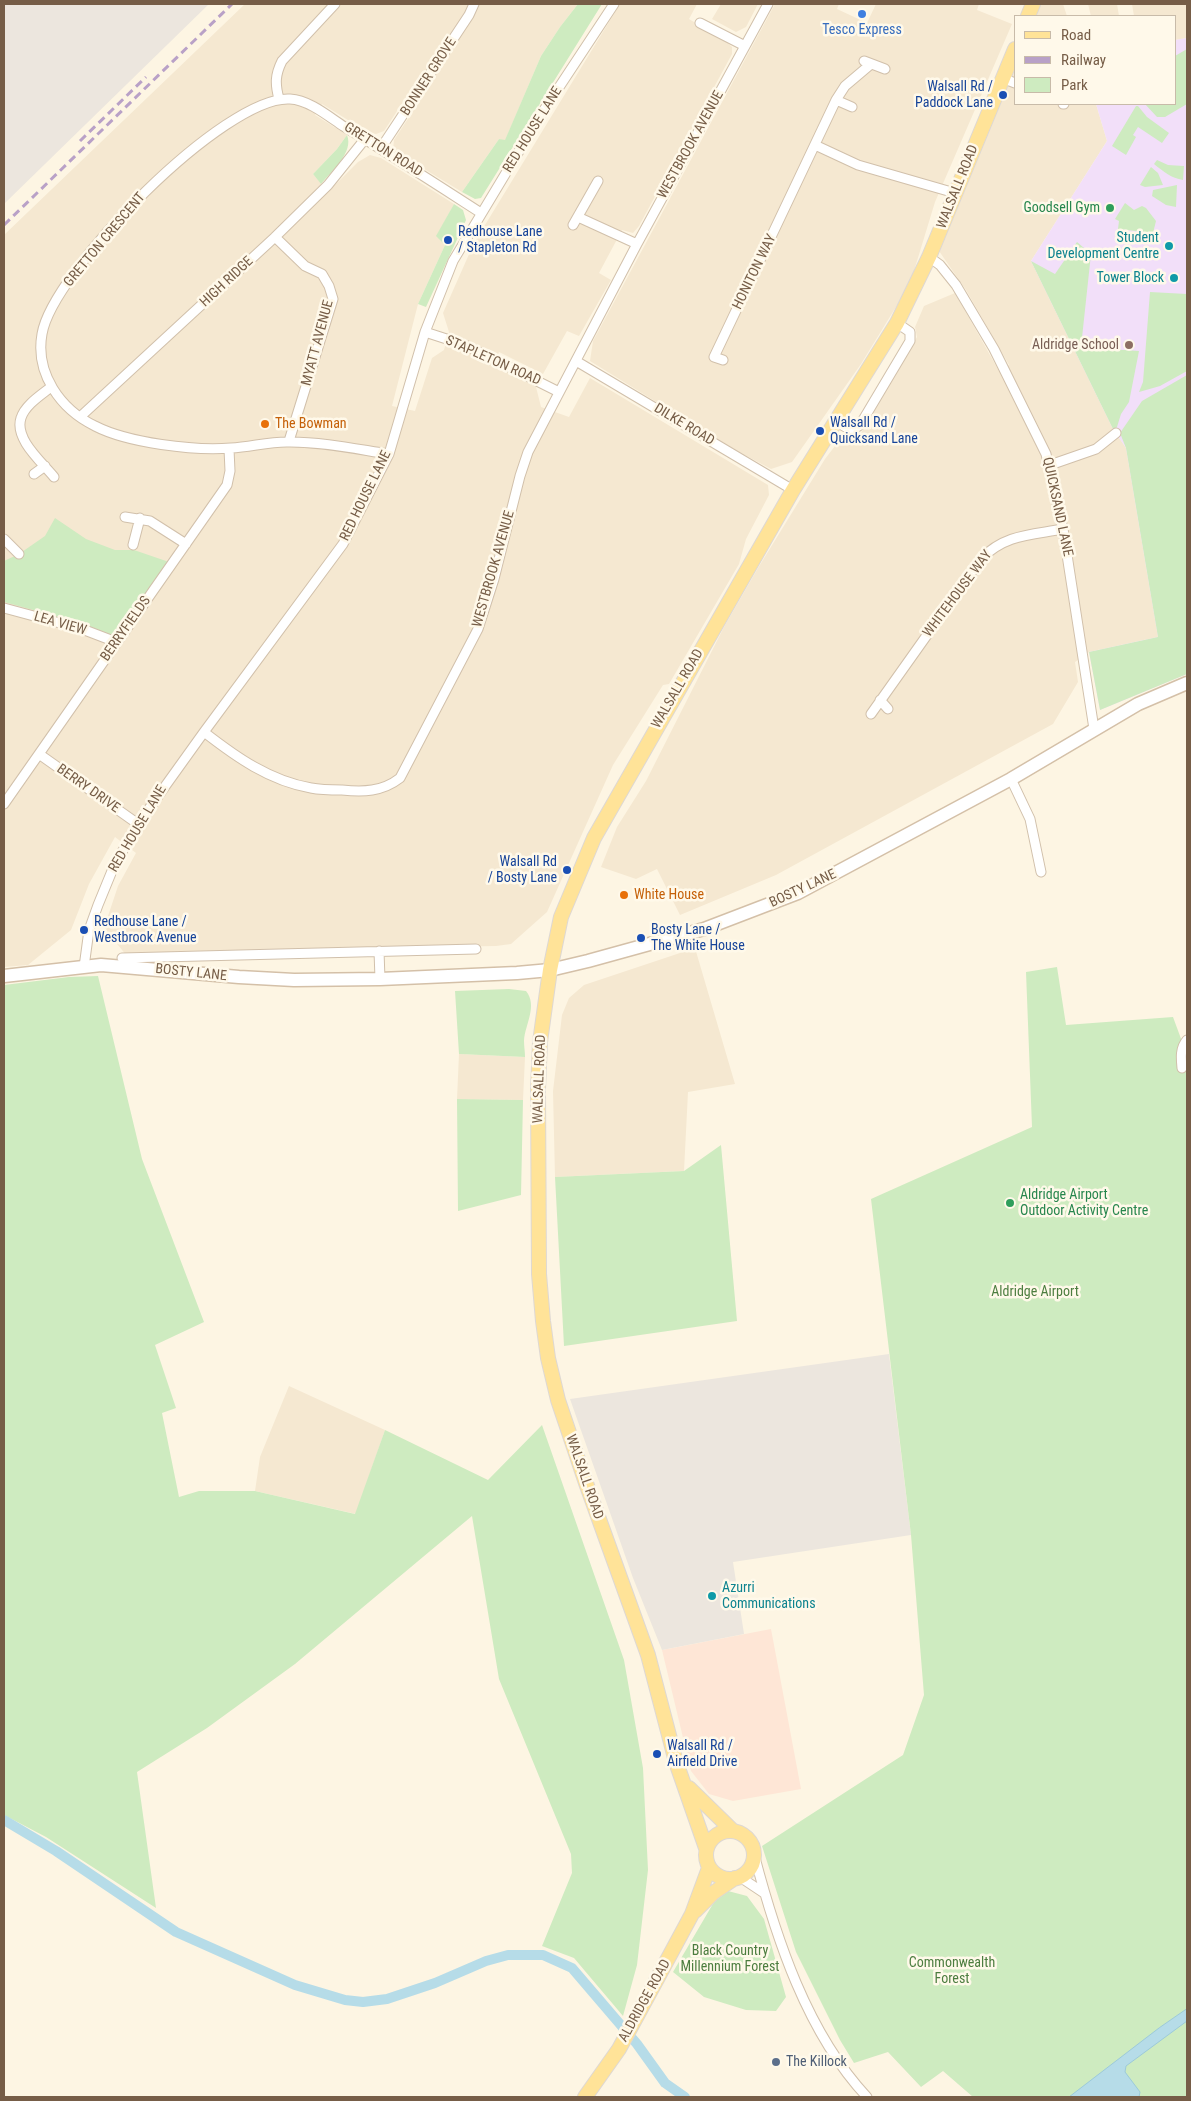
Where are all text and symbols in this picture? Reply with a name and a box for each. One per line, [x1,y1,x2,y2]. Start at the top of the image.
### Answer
marker: Tesco Express [856,8,868,20]
legend [1014,15,1176,105]
place label: Tesco Express [822,22,902,38]
text: Road [1061,26,1091,44]
street label: BONNER GROVE [398,35,460,119]
text: Railway [1061,51,1106,69]
text: Park [1061,76,1088,94]
place label: Walsall Rd / Paddock Lane [915,79,993,111]
street label: RED HOUSE LANE [500,84,566,176]
street label: WESTBROOK AVENUE [654,88,728,202]
marker: Walsall Rd / Paddock Lane [997,89,1009,101]
street label: GRETTON ROAD [341,119,425,181]
street label: WALSALL ROAD [934,143,982,231]
street label: GRETTON CRESCENT [61,189,149,291]
place label: Goodsell Gym [1023,200,1100,216]
marker: Goodsell Gym [1104,202,1116,214]
place label: Redhouse Lane / Stapleton Rd [458,224,542,256]
place label: Student Development Centre [1048,230,1159,262]
street label: HONITON WAY [730,232,780,312]
marker: Redhouse Lane / Stapleton Rd [442,234,454,246]
marker: Student Development Centre [1163,240,1175,252]
street label: HIGH RIDGE [197,253,257,311]
place label: Tower Block [1097,270,1164,286]
marker: Tower Block [1168,272,1180,284]
street label: MYATT AVENUE [299,298,337,388]
street label: STAPLETON ROAD [443,332,543,390]
place label: Aldridge School [1032,337,1119,353]
marker: Aldridge School [1123,339,1135,351]
street label: DILKE ROAD [651,400,717,450]
place label: Walsall Rd / Quicksand Lane [830,415,918,448]
place label: The Bowman [275,416,347,432]
marker: The Bowman [259,418,271,430]
marker: Walsall Rd / Quicksand Lane [814,425,826,437]
street label: RED HOUSE LANE [337,448,395,544]
street label: QUICKSAND LANE [1038,456,1076,558]
street label: WESTBROOK AVENUE [469,509,519,629]
street label: WHITEHOUSE WAY [920,547,996,641]
street label: BERRYFIELDS [97,593,155,665]
street label: LEA VIEW [32,609,88,639]
street label: WALSALL ROAD [649,646,707,732]
street label: BERRY DRIVE [53,761,123,817]
street label: RED HOUSE LANE [105,782,171,876]
place label: Walsall Rd / Bosty Lane [488,854,557,886]
marker: Walsall Rd / Bosty Lane [561,864,573,876]
street label: BOSTY LANE [767,866,839,912]
place label: White House [634,887,704,903]
marker: White House [618,889,630,901]
place label: Redhouse Lane / Westbrook Avenue [94,914,196,946]
place label: Bosty Lane / The White House [651,922,745,954]
marker: Redhouse Lane / Westbrook Avenue [78,924,90,936]
marker: Bosty Lane / The White House [635,932,647,944]
street label: BOSTY LANE [154,961,228,985]
street label: WALSALL ROAD [530,1034,550,1124]
place label: Aldridge Airport Outdoor Activity Centre [1020,1187,1148,1220]
marker: Aldridge Airport Outdoor Activity Centre [1004,1197,1016,1209]
park label: Aldridge Airport [991,1284,1079,1300]
street label: WALSALL ROAD [562,1432,606,1522]
place label: Azurri Communications [722,1580,816,1612]
marker: Azurri Communications [706,1590,718,1602]
place label: Walsall Rd / Airfield Drive [667,1738,737,1770]
marker: Walsall Rd / Airfield Drive [651,1748,663,1760]
park label: Black Country Millennium Forest [681,1943,779,1975]
park label: Commonwealth Forest [909,1955,995,1988]
street label: ALDRIDGE ROAD [615,1957,675,2045]
place label: The Killock [786,2054,847,2070]
marker: The Killock [770,2056,782,2068]

